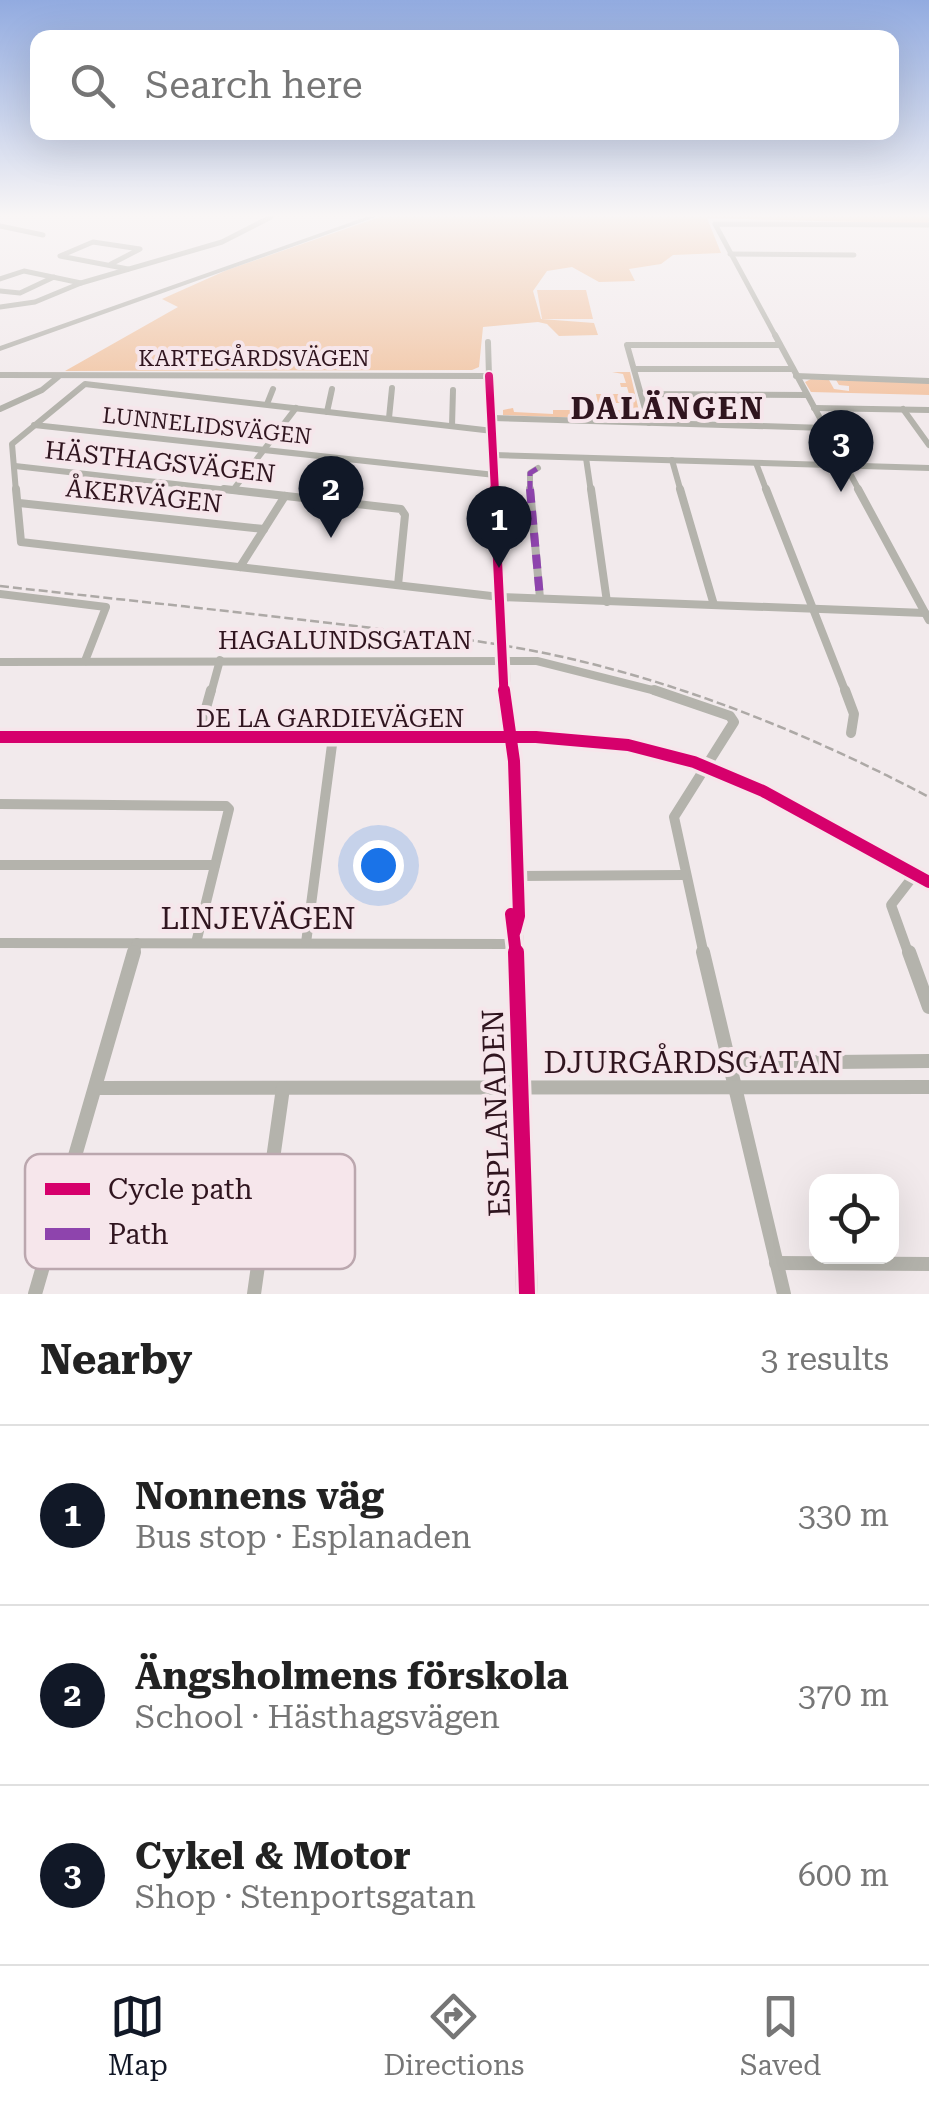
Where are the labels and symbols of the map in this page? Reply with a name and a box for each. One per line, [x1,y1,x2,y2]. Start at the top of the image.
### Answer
street label: KARTEGÅRDSVÄGEN [138,344,370,371]
district label: DALÄNGEN [571,390,765,426]
street label: LUNNELIDSVÄGEN [101,402,313,449]
pin: 3 [808,410,874,492]
street label: HÄSTHAGSVÄGEN [43,435,277,489]
pin: 2 [298,456,364,538]
street label: ÅKERVÄGEN [64,472,224,519]
pin: 1 [466,486,532,568]
street label: HAGALUNDSGATAN [218,626,472,655]
street label: DE LA GARDIEVÄGEN [196,704,464,733]
your location [353,840,404,891]
street label: LINJEVÄGEN [161,901,355,936]
street label: ESPLANADEN [475,1008,517,1218]
street label: DJURGÅRDSGATAN [544,1043,842,1080]
legend [25,1154,355,1269]
text: Cycle path [108,1173,253,1206]
text: Path [108,1218,169,1251]

